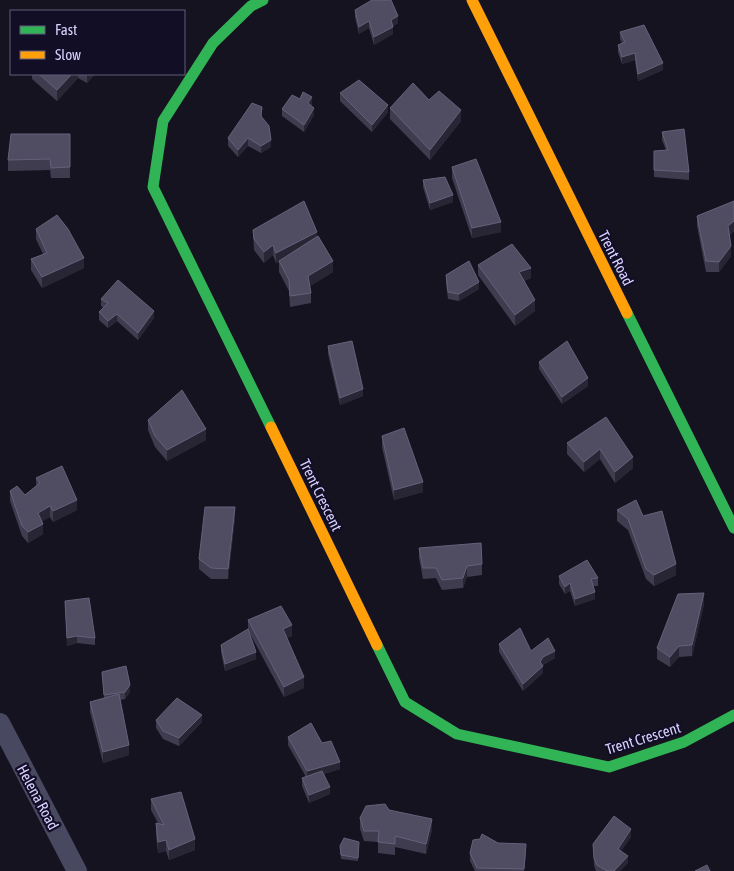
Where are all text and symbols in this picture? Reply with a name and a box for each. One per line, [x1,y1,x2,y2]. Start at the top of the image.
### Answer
legend [10,10,185,75]
text: Fast [55,21,77,38]
text: Slow [55,46,81,63]
street label: Trent Road [595,228,637,288]
street label: Trent Crescent [296,456,346,534]
street label: Trent Crescent [603,718,683,758]
street label: Helena Road [14,762,62,832]

